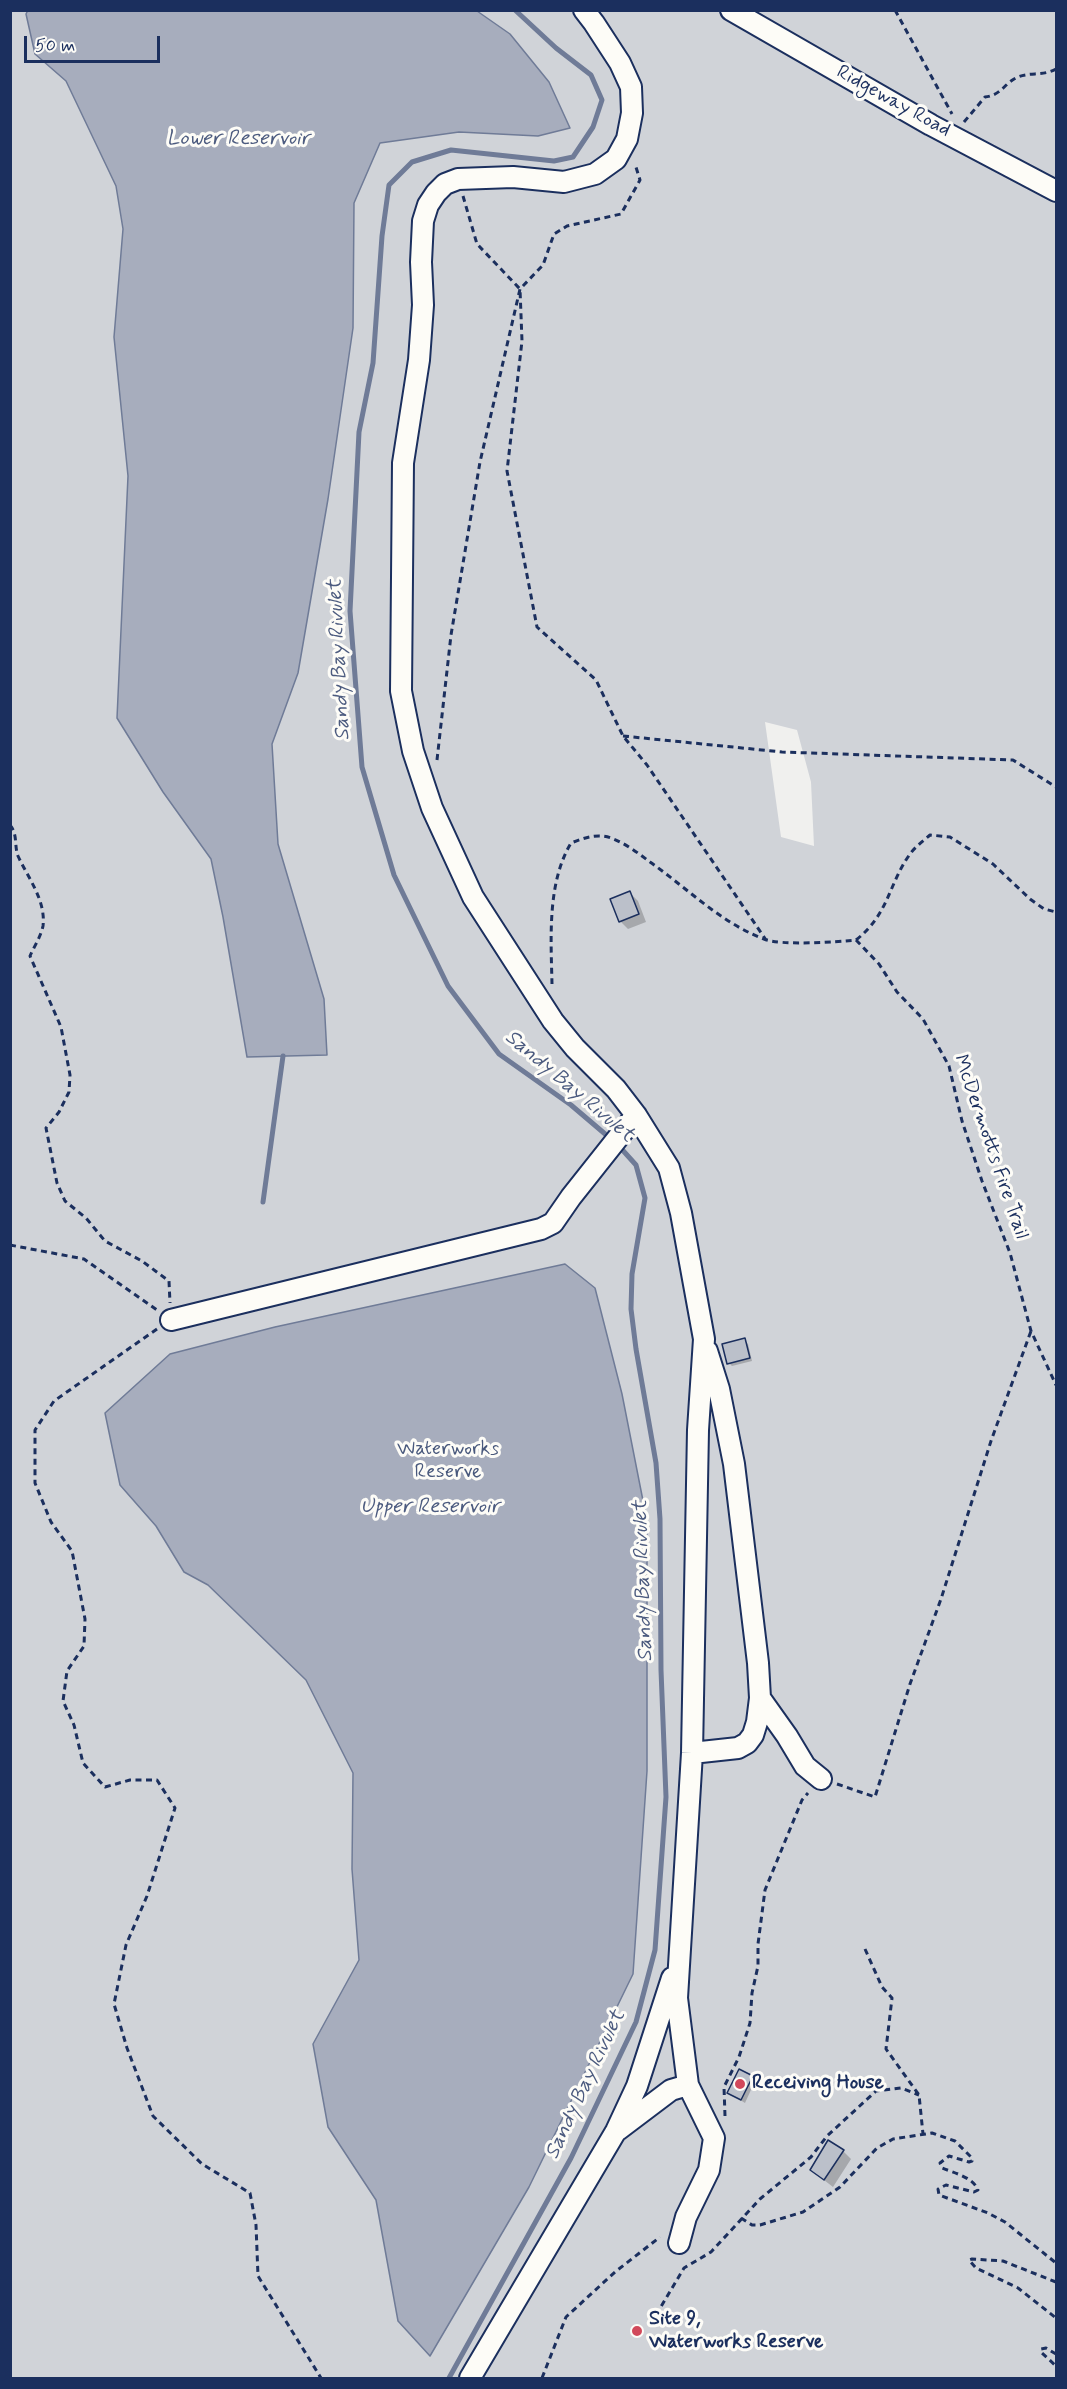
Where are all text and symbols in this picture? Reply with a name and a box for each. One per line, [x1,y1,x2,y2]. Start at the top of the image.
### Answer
scale bar [27,24,164,62]
text: 50 m [35,34,75,58]
street label: Ridgeway Road [832,61,954,143]
water label: Lower Reservoir [166,127,310,153]
water label: Sandy Bay Rivulet [323,579,357,741]
water label: Sandy Bay Rivulet [499,1025,639,1149]
street label: McDermotts Fire Trail [947,1052,1033,1242]
park label: Waterworks Reserve [397,1438,499,1485]
water label: Upper Reservoir [361,1495,499,1521]
water label: Sandy Bay Rivulet [629,1500,659,1662]
water label: Sandy Bay Rivulet [540,2007,632,2163]
place label: Receiving House [752,2072,884,2096]
marker: Receiving House [733,2077,747,2091]
place label: Site 9, Waterworks Reserve [649,2308,823,2355]
marker: Site 9, Waterworks Reserve [630,2324,644,2338]

